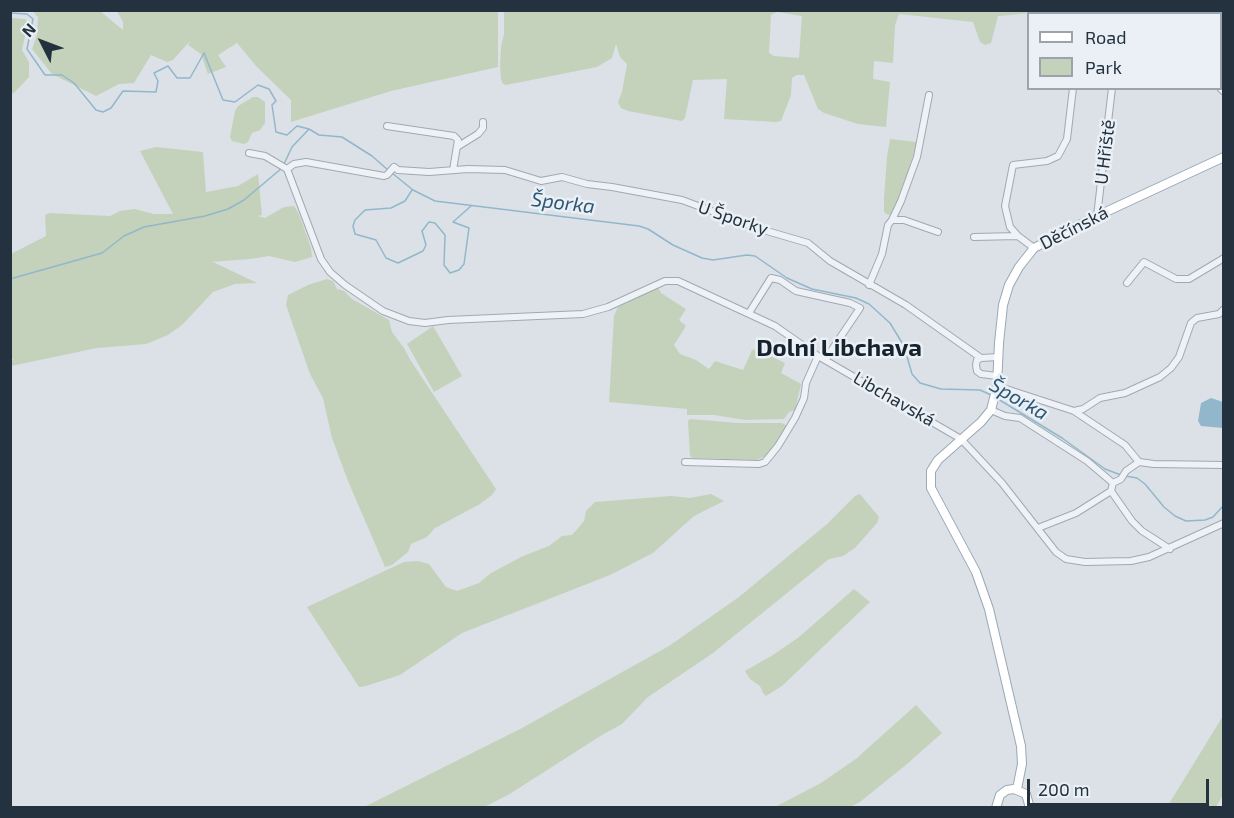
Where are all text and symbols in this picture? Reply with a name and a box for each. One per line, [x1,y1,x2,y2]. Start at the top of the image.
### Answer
north arrow [12,12,72,72]
legend [1027,12,1222,90]
text: N [17,19,39,40]
text: Road [1085,26,1126,48]
text: Park [1085,56,1122,78]
street label: U Hřiště [1090,118,1120,186]
water label: Šporka [530,187,596,219]
street label: U Šporky [695,196,771,240]
street label: Děčínská [1036,202,1112,254]
district label: Dolní Libchava [756,334,922,362]
street label: Libchavská [849,367,939,431]
water label: Šporka [985,373,1053,425]
scale bar [1030,767,1212,805]
text: 200 m [1038,778,1090,800]

